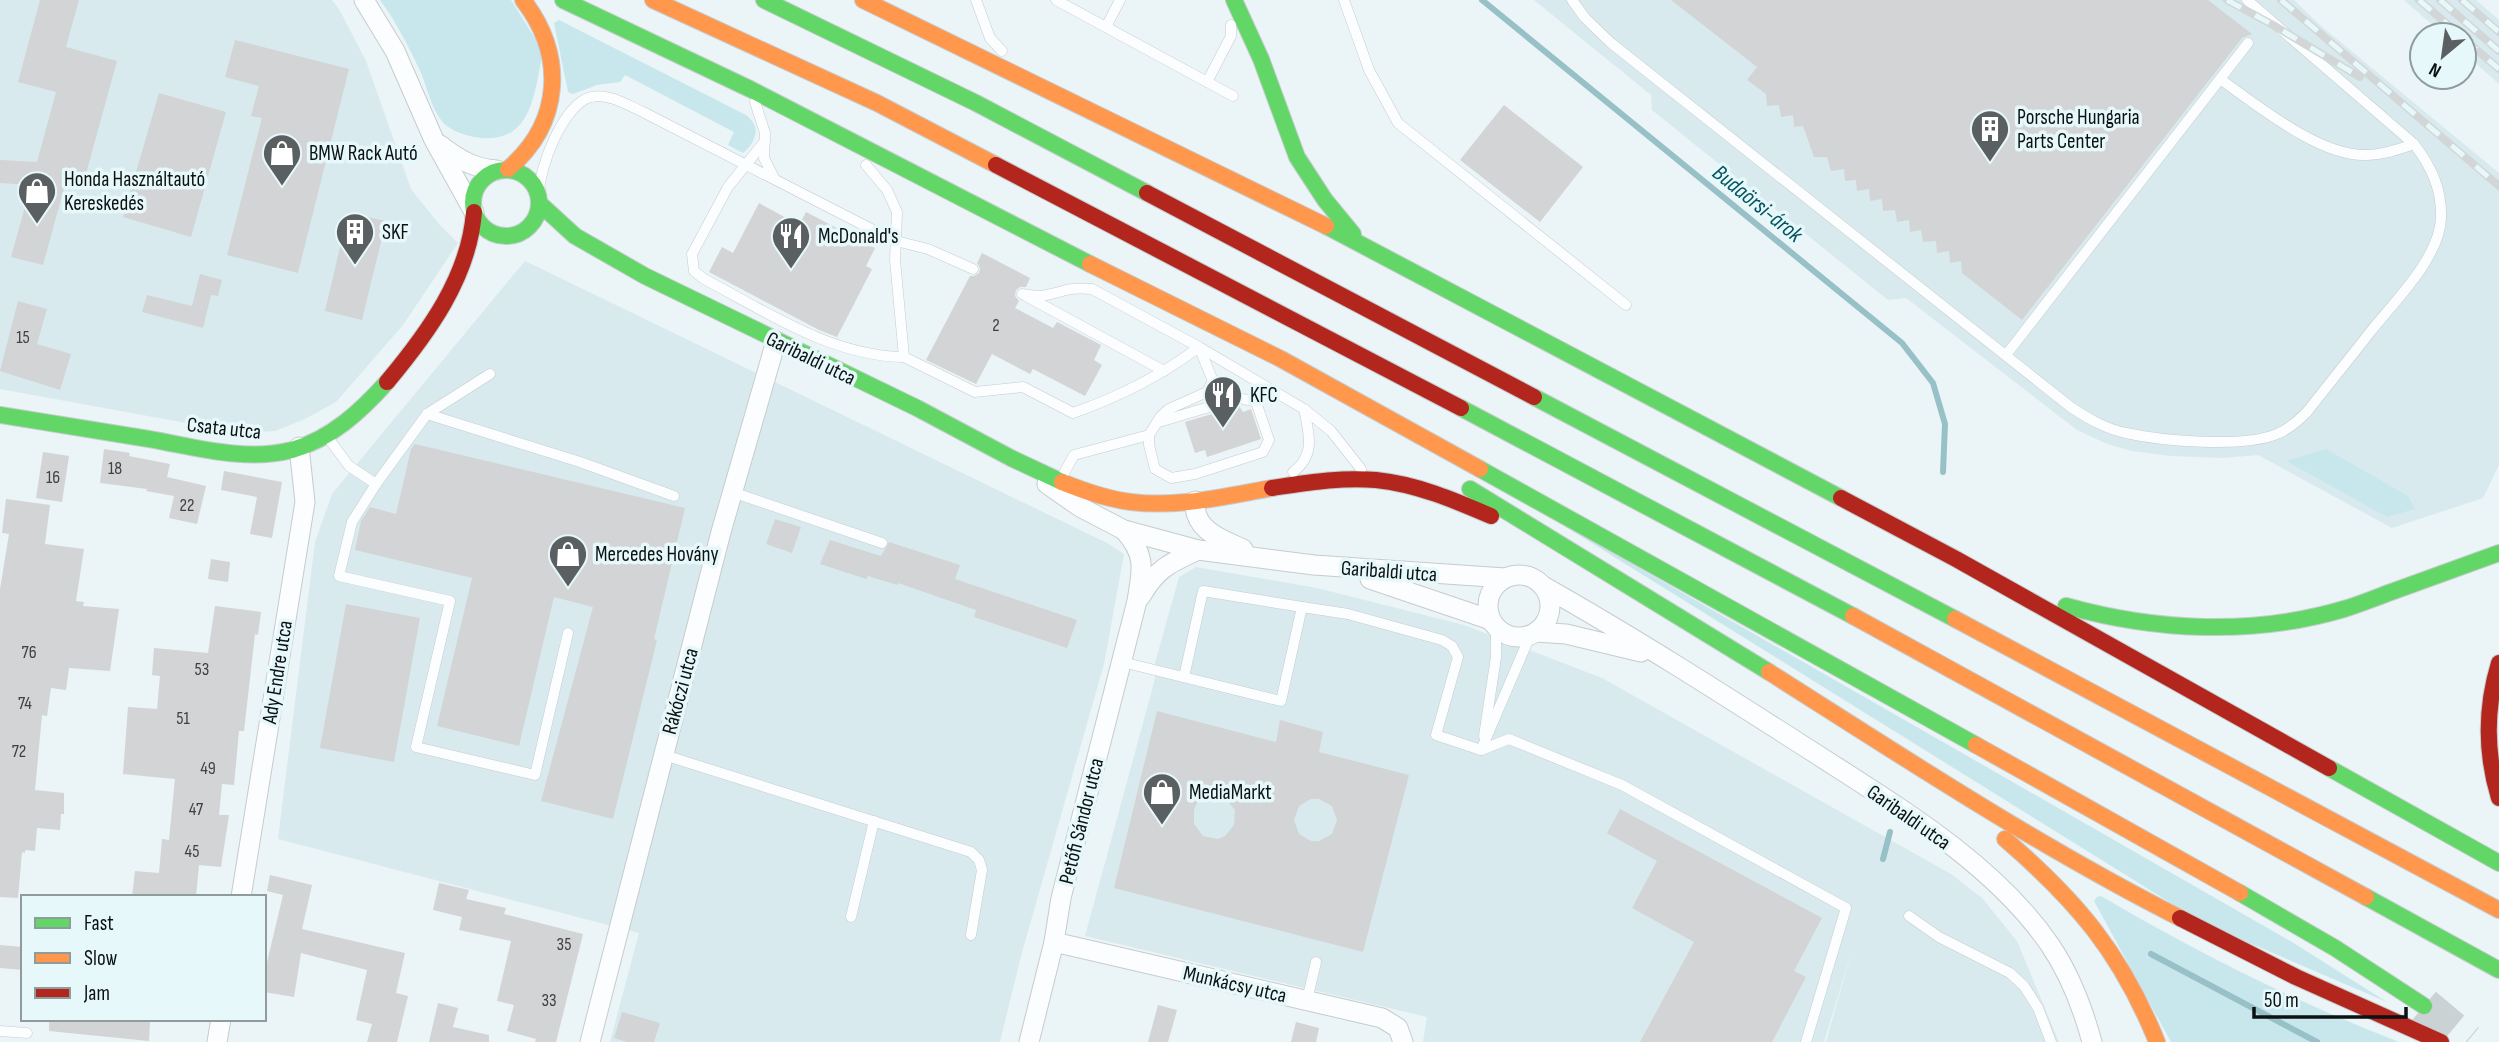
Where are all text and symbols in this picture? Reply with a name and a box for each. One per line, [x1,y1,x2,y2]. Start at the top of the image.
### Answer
north arrow [2408,21,2478,91]
text: N [2425,57,2446,82]
place label: Porsche Hungaria Parts Center [2017,105,2140,154]
building icon: Porsche Hungaria Parts Center [1969,108,2011,163]
shop icon: BMW Rack Autó [261,132,303,187]
place label: BMW Rack Autó [309,141,418,166]
water label: Budaörsi-árok [1707,159,1809,249]
place label: Honda Használtautó Kereskedés [64,167,205,216]
shop icon: Honda Használtautó Kereskedés [16,170,58,225]
building icon: SKF [334,211,376,266]
restaurant icon: McDonald's [770,215,812,270]
place label: SKF [382,220,409,245]
place label: McDonald's [818,224,899,249]
house number: 2 [992,315,1000,336]
street label: Garibaldi utca [762,326,860,391]
house number: 15 [16,327,30,348]
restaurant icon: KFC [1202,374,1244,429]
place label: KFC [1250,383,1278,408]
street label: Csata utca [186,412,262,445]
house number: 18 [108,458,122,479]
house number: 16 [46,467,60,488]
house number: 22 [180,495,194,516]
shop icon: Mercedes Hovány [547,533,589,588]
place label: Mercedes Hovány [595,542,719,567]
street label: Garibaldi utca [1340,556,1438,587]
street label: Ady Endre utca [257,619,298,726]
house number: 76 [21,642,37,663]
street label: Rákóczi utca [657,645,704,737]
house number: 53 [195,659,209,680]
house number: 74 [18,693,32,714]
house number: 51 [176,708,190,729]
house number: 72 [12,741,26,762]
street label: Petőfi Sándor utca [1054,756,1109,887]
house number: 49 [200,758,216,779]
shop icon: MediaMarkt [1141,771,1183,826]
place label: MediaMarkt [1189,780,1272,805]
street label: Garibaldi utca [1862,780,1955,855]
house number: 47 [189,799,204,820]
house number: 45 [185,841,199,862]
legend [21,895,266,1021]
text: Fast [84,911,114,936]
house number: 35 [557,934,571,955]
text: Slow [84,946,118,971]
street label: Munkácsy utca [1181,961,1289,1008]
scale bar [2254,976,2406,1020]
text: Jam [83,981,110,1006]
text: 50 m [2264,988,2299,1013]
house number: 33 [541,990,557,1011]

